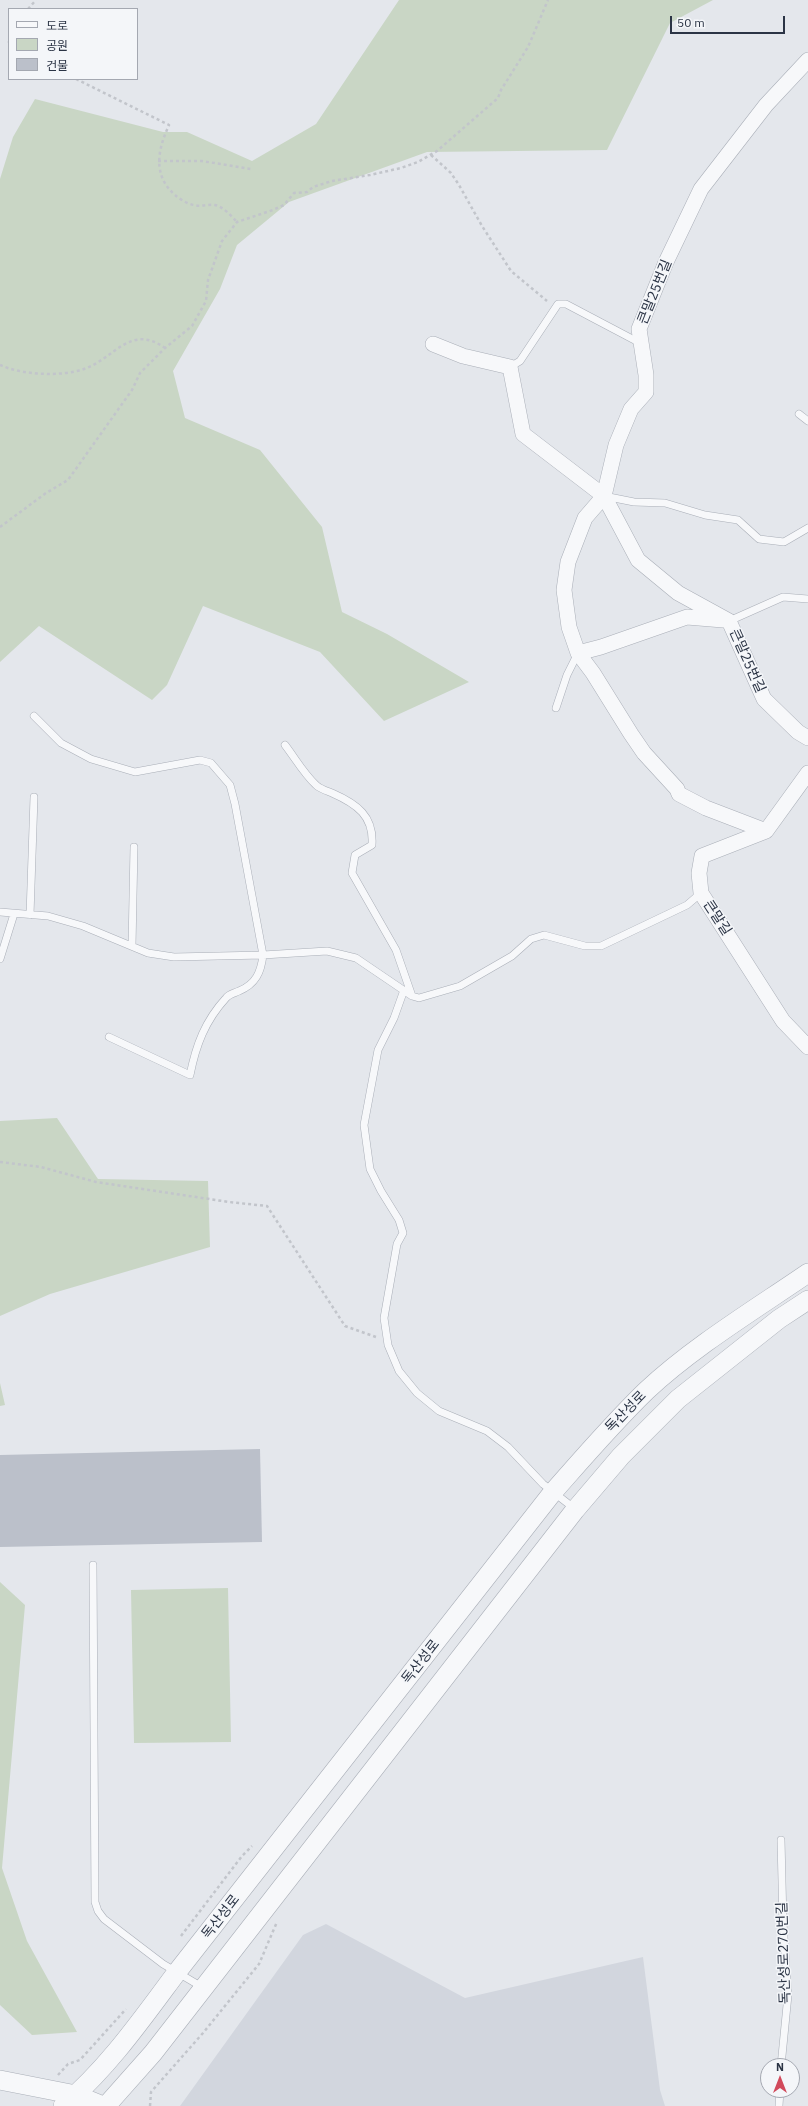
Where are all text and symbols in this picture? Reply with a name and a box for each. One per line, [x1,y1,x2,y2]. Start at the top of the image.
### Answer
legend [8,8,138,80]
scale bar [672,8,787,34]
text: 50 m [677,15,705,30]
text: 도로 [46,18,68,33]
text: 공원 [46,38,68,53]
text: 건물 [46,58,68,73]
street label: 큰말25번길 [634,257,676,327]
street label: 큰말25번길 [725,626,769,696]
street label: 큰말길 [699,897,735,939]
street label: 독산성로 [602,1388,650,1436]
street label: 독산성로 [399,1637,443,1687]
street label: 독산성로 [199,1892,243,1942]
street label: 독산성로270번길 [774,1901,794,2005]
north arrow [760,2058,800,2098]
text: N [776,2060,784,2074]

